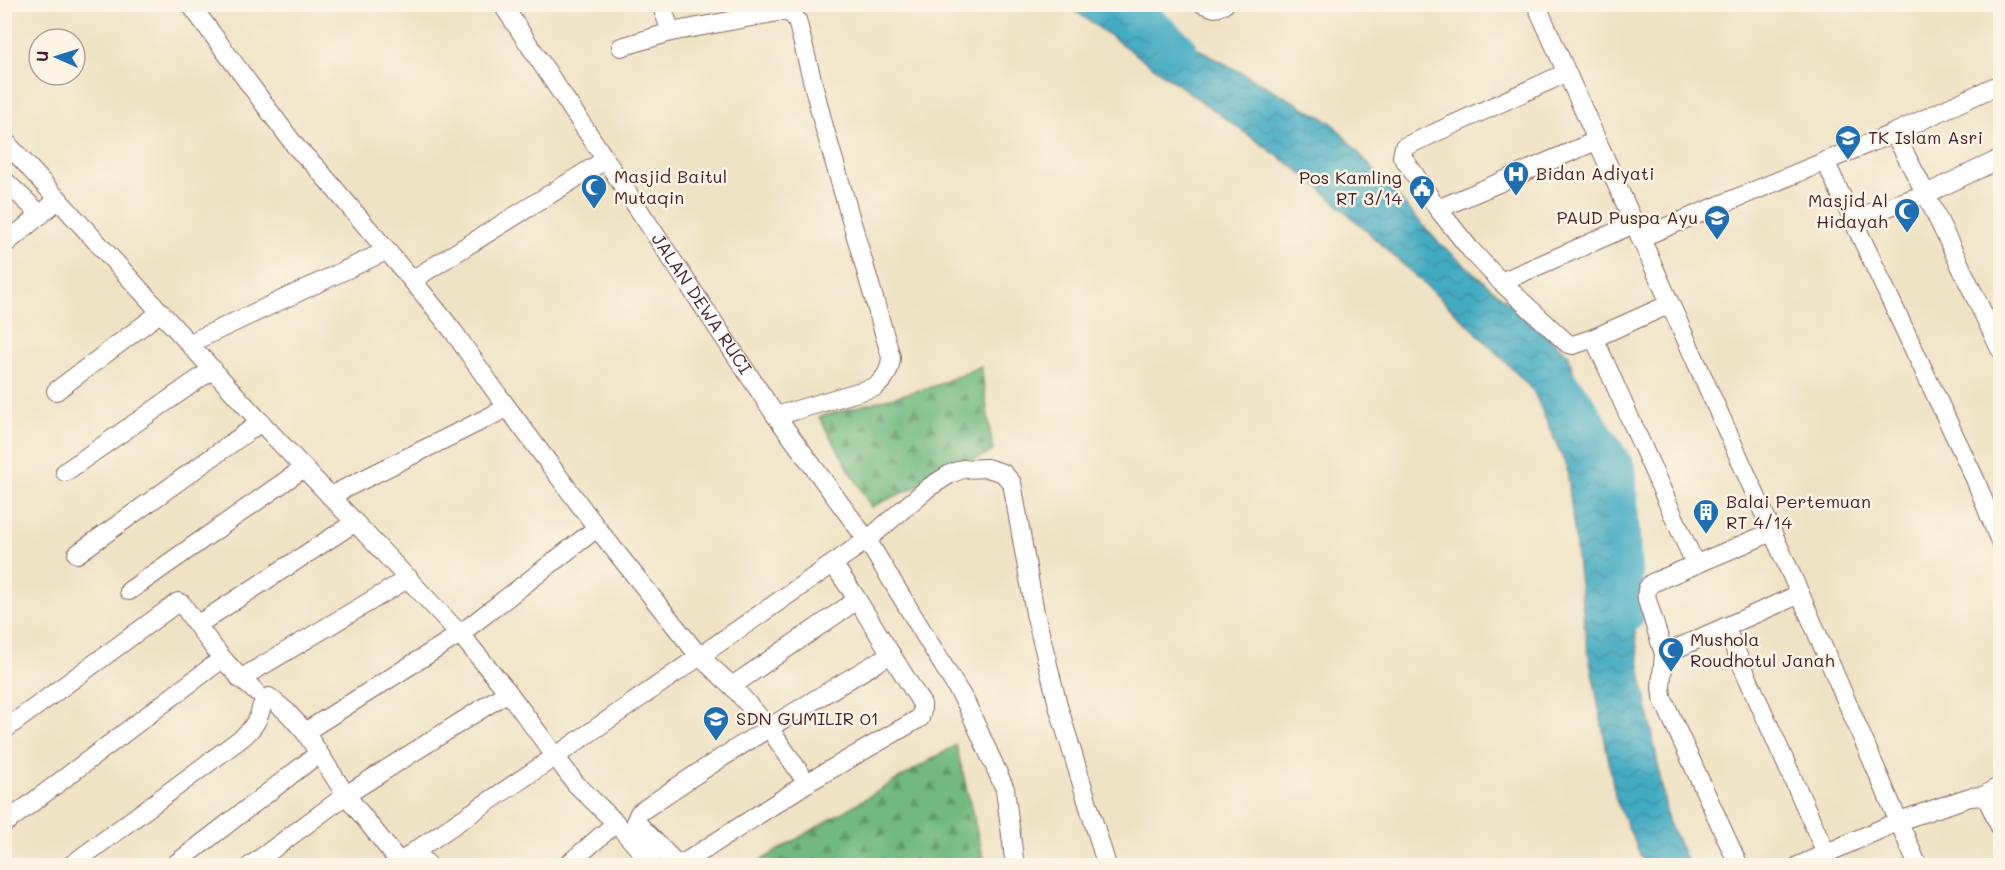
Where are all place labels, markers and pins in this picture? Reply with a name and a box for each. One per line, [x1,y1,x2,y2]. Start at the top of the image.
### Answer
school or university icon: TK Islam Asri [1833,123,1863,161]
place label: TK Islam Asri [1868,125,1983,149]
hospital icon: Bidan Adiyati [1501,159,1531,197]
place label: Bidan Adiyati [1536,161,1654,185]
place label: Masjid Baitul Mutaqin [614,164,727,209]
place label: Pos Kamling RT 3/14 [1299,165,1402,210]
mosque icon: Masjid Baitul Mutaqin [579,172,609,210]
public building icon: Pos Kamling RT 3/14 [1407,173,1437,211]
place label: Masjid Al Hidayah [1808,188,1888,233]
mosque icon: Masjid Al Hidayah [1892,196,1922,234]
school or university icon: PAUD Puspa Ayu [1702,203,1732,241]
place label: PAUD Puspa Ayu [1556,205,1698,229]
place label: Balai Pertemuan RT 4/14 [1726,489,1871,534]
building icon: Balai Pertemuan RT 4/14 [1691,497,1721,535]
place label: Mushola Roudhotul Janah [1690,627,1835,672]
mosque icon: Mushola Roudhotul Janah [1656,635,1686,673]
school or university icon: SDN GUMILIR 01 [701,704,731,742]
place label: SDN GUMILIR 01 [736,706,879,730]

